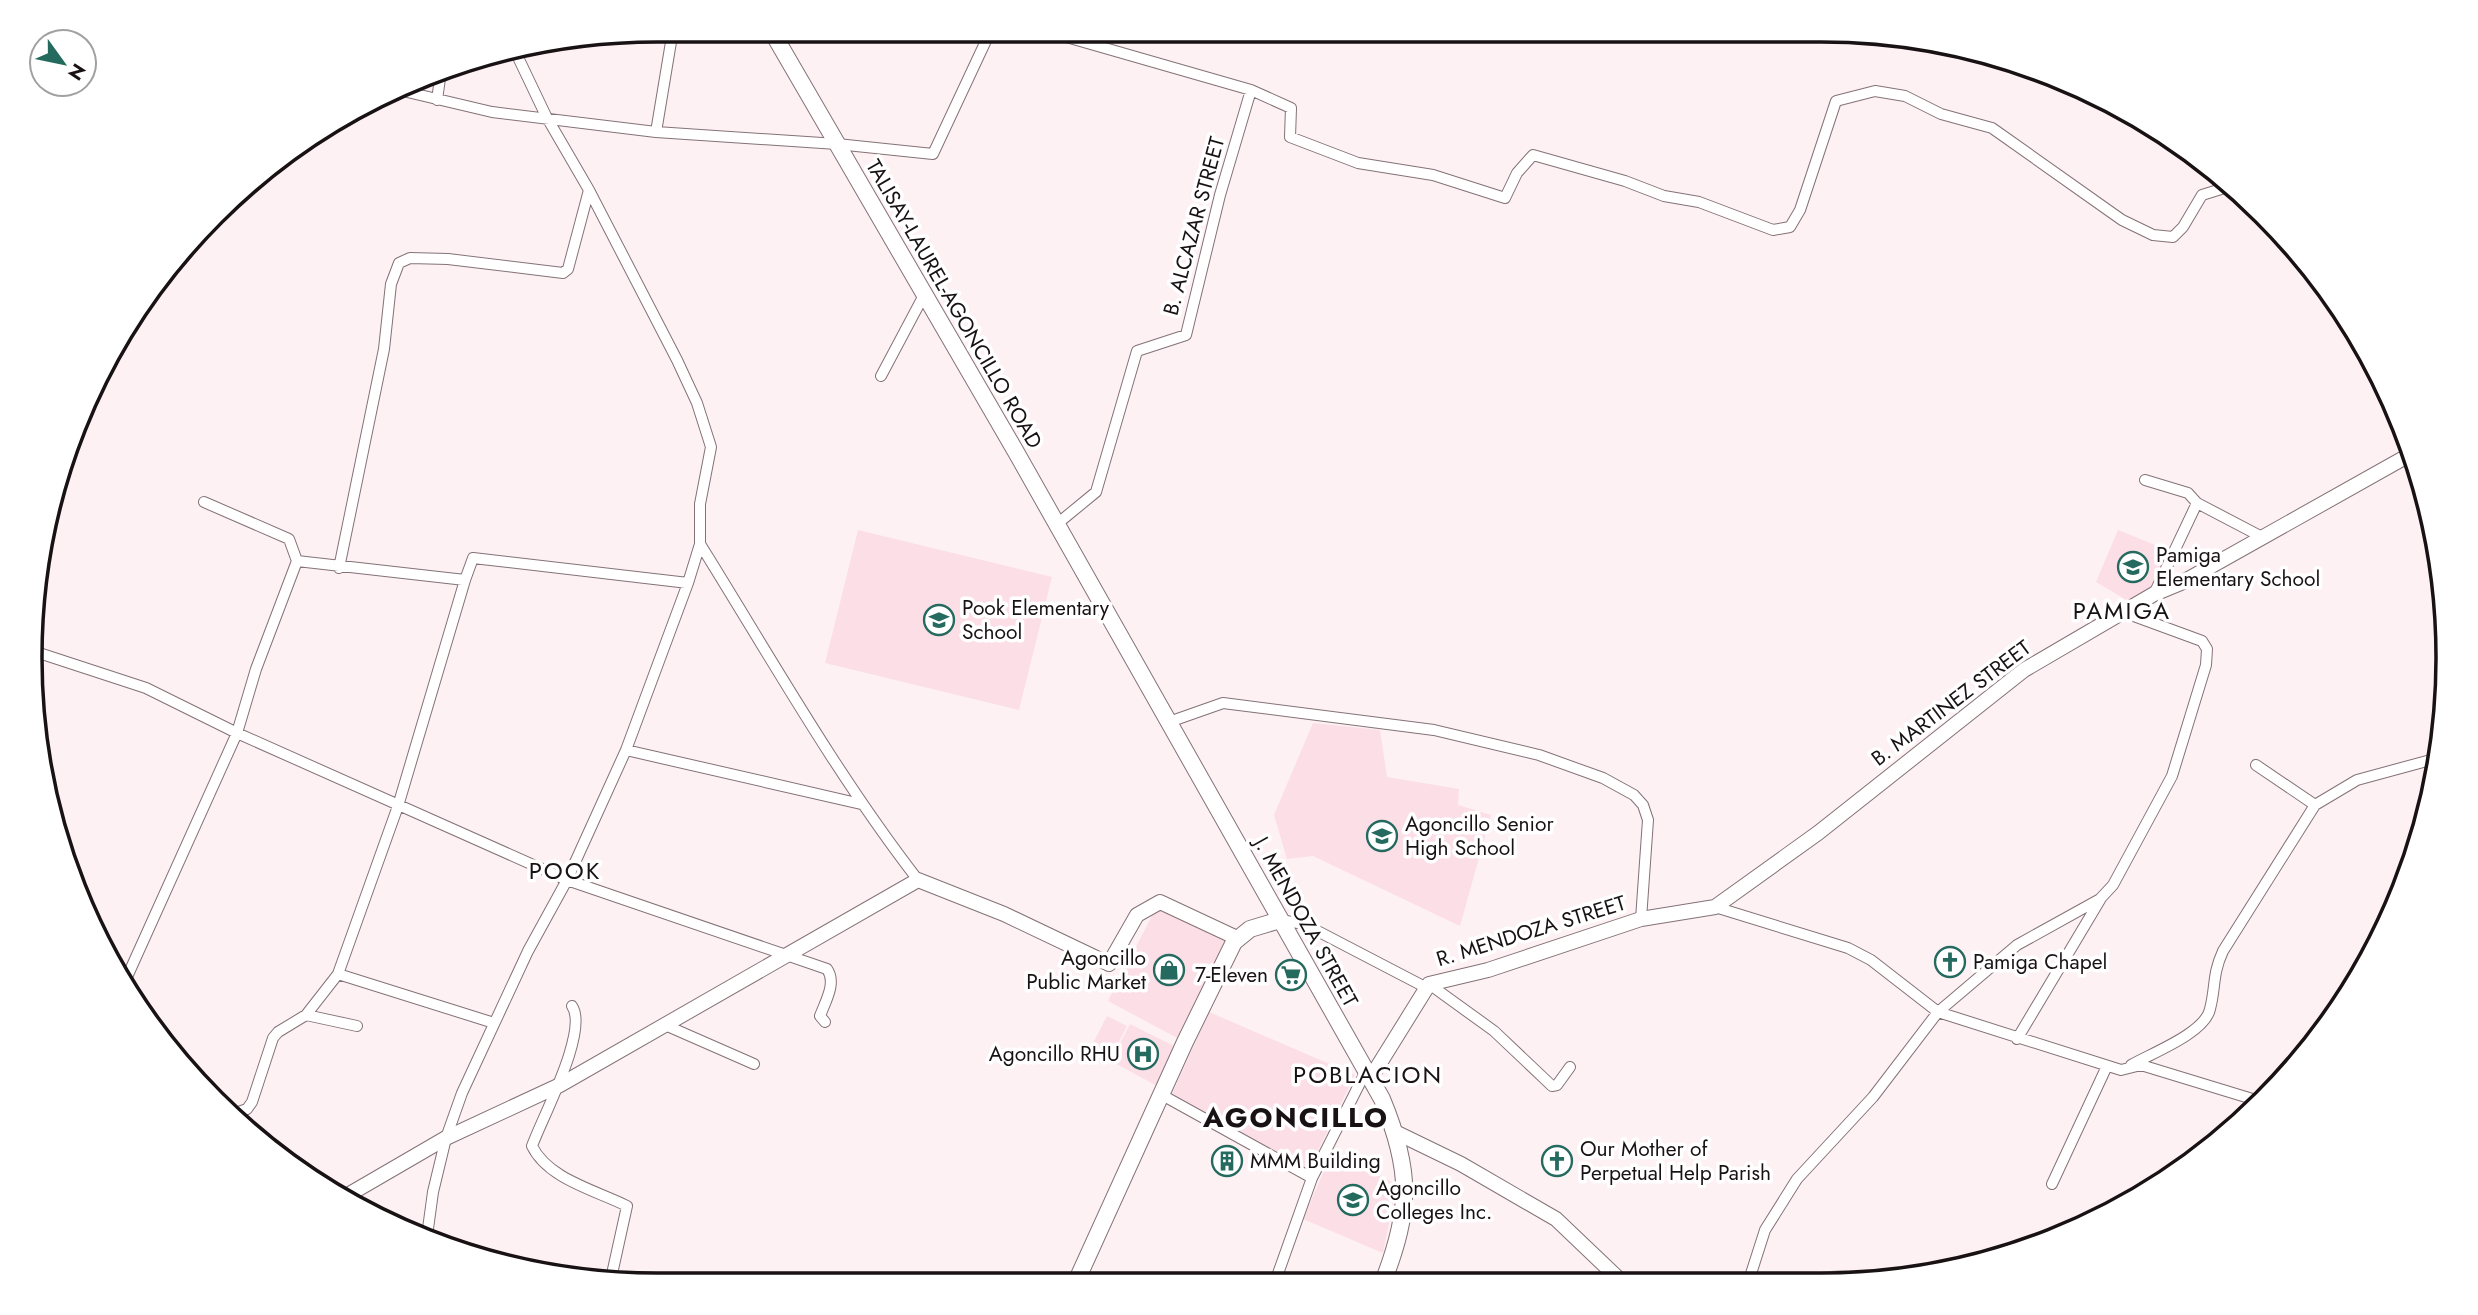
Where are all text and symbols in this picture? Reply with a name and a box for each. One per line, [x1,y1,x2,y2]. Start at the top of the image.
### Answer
north arrow [28,28,98,98]
text: N [61,58,92,86]
street label: B. ALCAZAR STREET [1156,133,1232,319]
street label: TALISAY-LAUREL-AGONCILLO ROAD [859,154,1049,454]
place label: Pamiga Elementary School [2156,540,2320,594]
school or university icon: Pamiga Elementary School [2116,550,2150,584]
place label: Pook Elementary School [962,593,1110,647]
district label: PAMIGA [2073,593,2171,628]
school or university icon: Pook Elementary School [922,603,956,637]
street label: B. MARTINEZ STREET [1865,633,2037,773]
place label: Agoncillo Senior High School [1405,809,1555,863]
school or university icon: Agoncillo Senior High School [1365,819,1399,853]
street label: J. MENDOZA STREET [1245,829,1365,1013]
district label: POOK [529,853,601,888]
street label: R. MENDOZA STREET [1432,888,1630,974]
place label: Agoncillo Public Market [1026,943,1146,997]
church icon: Pamiga Chapel [1933,945,1967,979]
place label: Pamiga Chapel [1973,947,2107,977]
shop icon: Agoncillo Public Market [1152,953,1186,987]
supermarket icon: 7-Eleven [1274,958,1308,992]
place label: 7-Eleven [1195,960,1268,990]
hospital icon: Agoncillo RHU [1126,1037,1160,1071]
place label: Agoncillo RHU [989,1039,1120,1069]
district label: POBLACION [1293,1057,1443,1092]
district label: AGONCILLO [1202,1097,1389,1138]
place label: Our Mother of Perpetual Help Parish [1580,1134,1771,1188]
building icon: MMM Building [1210,1144,1244,1178]
church icon: Our Mother of Perpetual Help Parish [1540,1144,1574,1178]
place label: MMM Building [1250,1146,1381,1176]
place label: Agoncillo Colleges Inc. [1376,1173,1492,1227]
school or university icon: Agoncillo Colleges Inc. [1336,1183,1370,1217]

